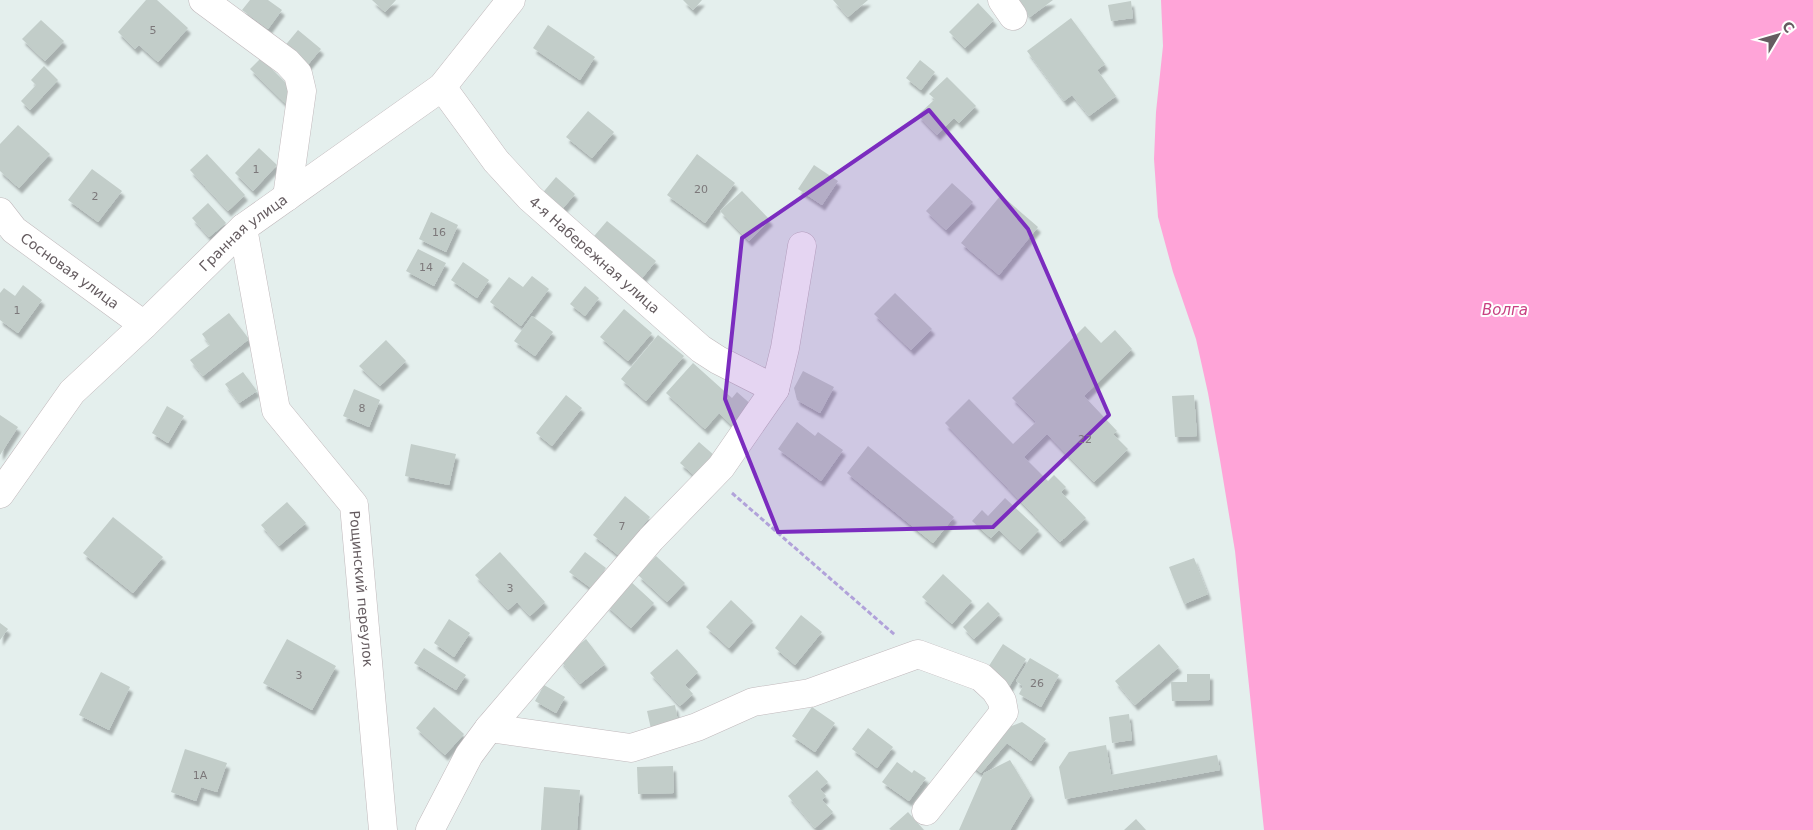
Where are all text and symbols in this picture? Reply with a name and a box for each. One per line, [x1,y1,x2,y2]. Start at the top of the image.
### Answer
north arrow [1753,10,1803,60]
text: С [1779,18,1798,36]
house number: 5 [150,24,157,37]
house number: 1 [253,163,260,176]
house number: 20 [694,183,708,196]
house number: 2 [92,190,99,203]
street label: Гранная улица [196,191,290,274]
street label: 4-я Набережная улица [526,193,663,317]
house number: 16 [432,226,446,239]
street label: Сосновая улица [18,230,122,312]
house number: 14 [419,261,433,274]
water label: Волга [1482,301,1528,319]
house number: 1 [14,304,21,317]
house number: 8 [359,402,366,415]
house number: 22 [1078,433,1092,446]
street label: Рощинский переулок [347,510,376,668]
house number: 7 [619,520,626,533]
house number: 3 [507,582,514,595]
house number: 3 [296,669,303,682]
house number: 26 [1030,677,1044,690]
house number: 1А [193,769,208,782]

